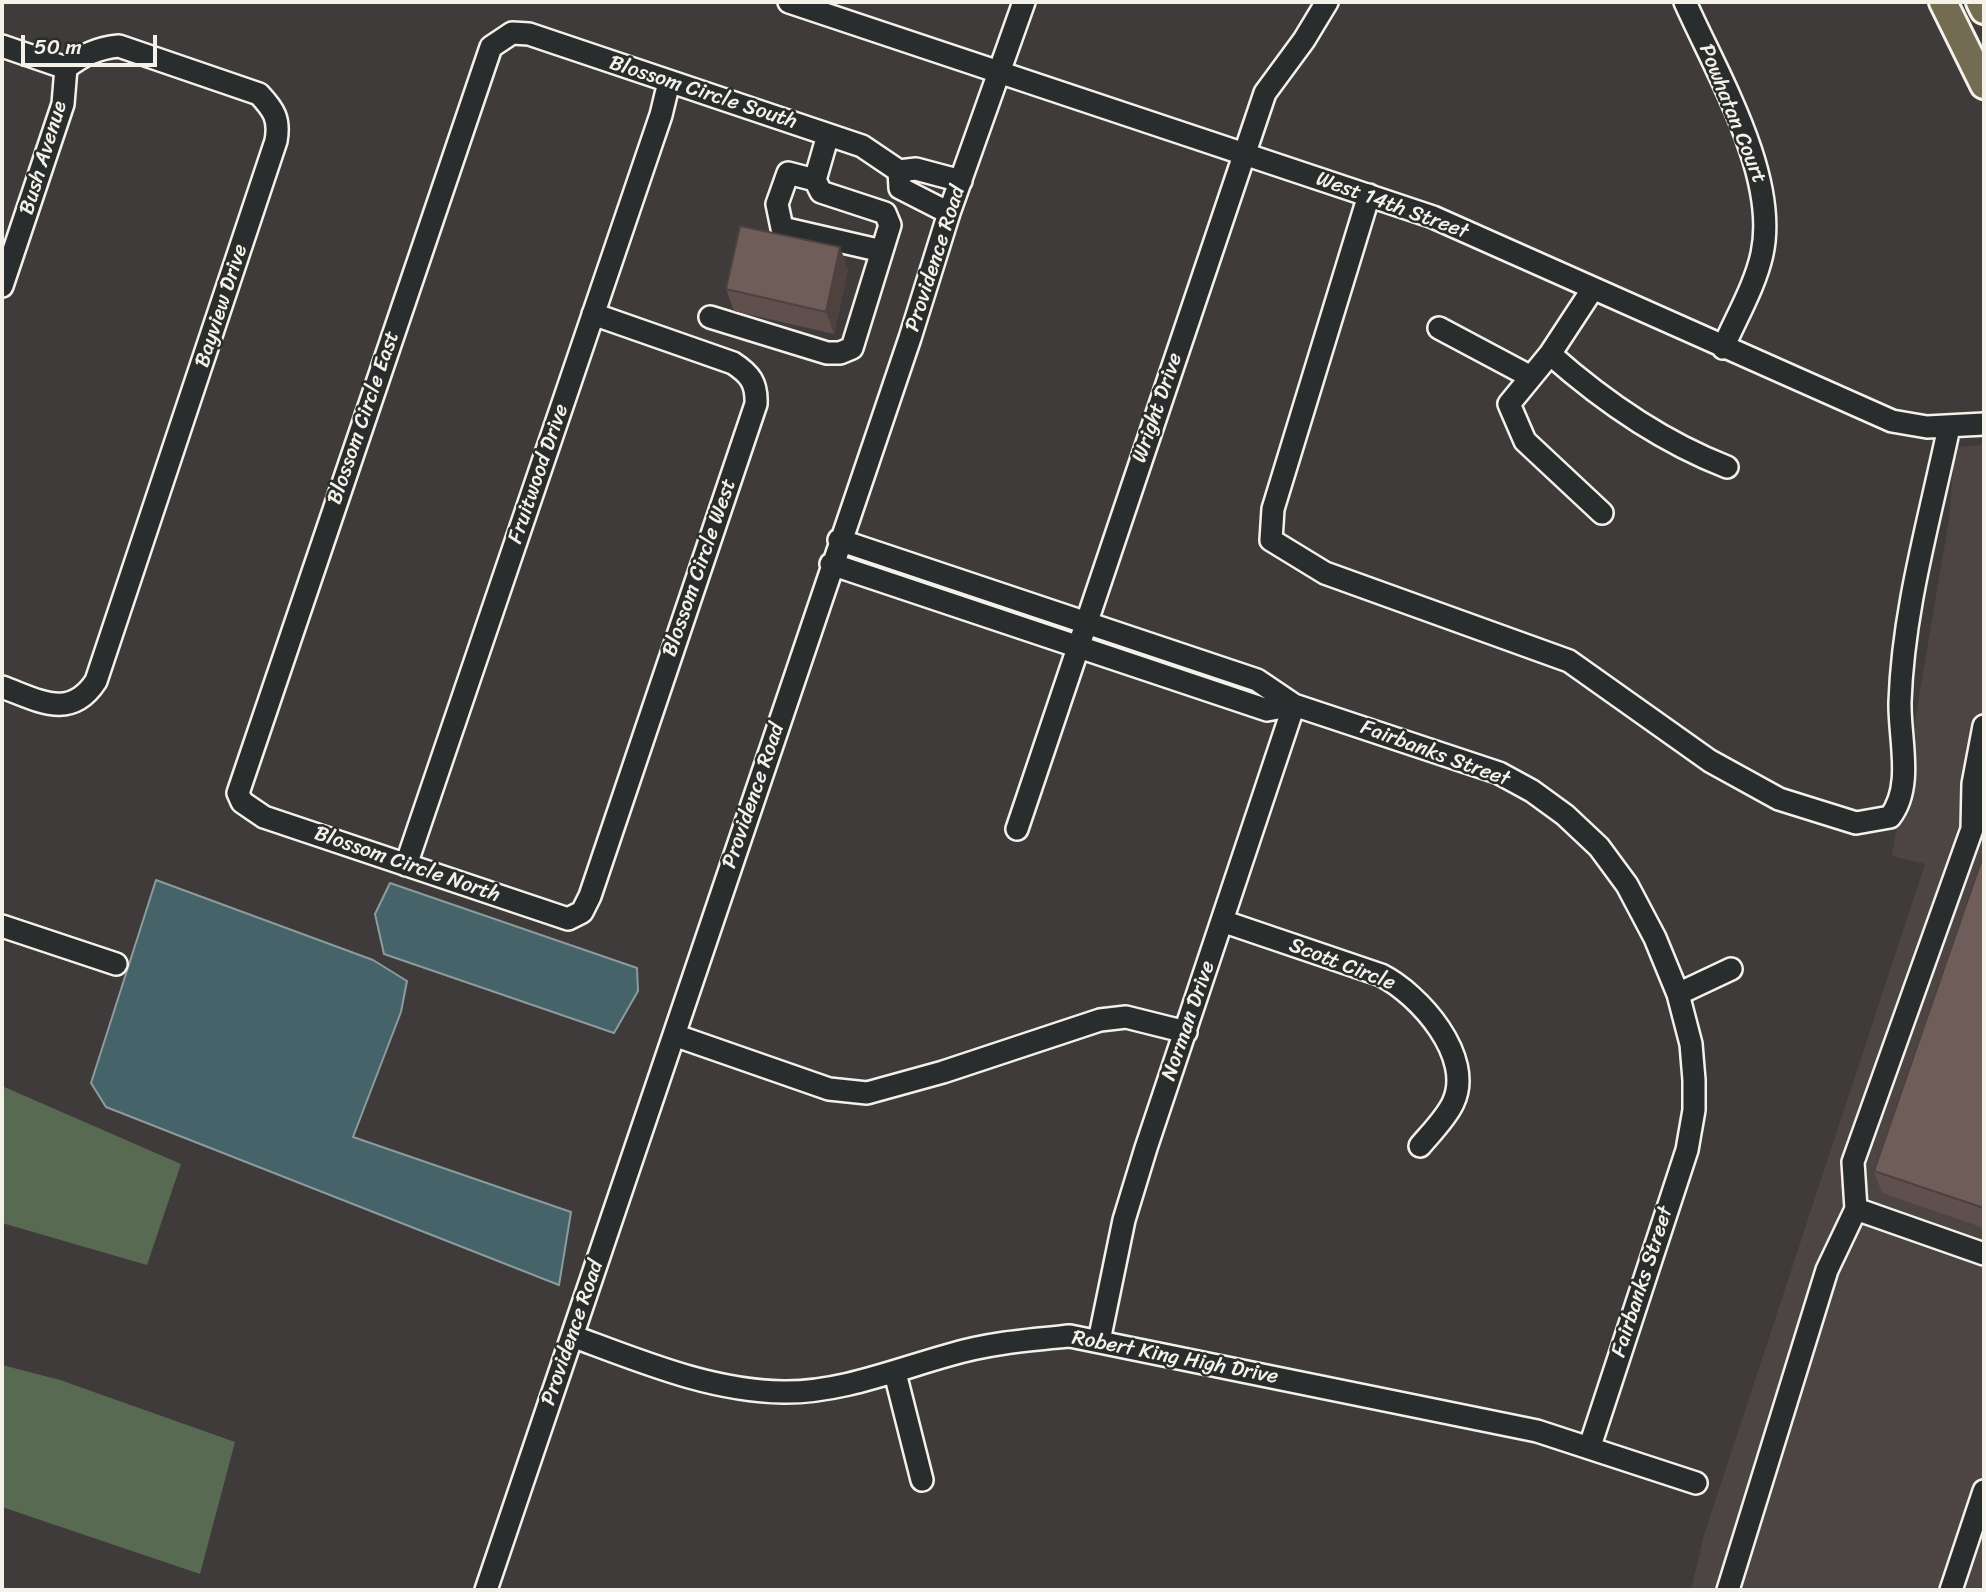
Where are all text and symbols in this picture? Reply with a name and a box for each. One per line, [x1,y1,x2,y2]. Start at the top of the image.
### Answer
scale bar [24,21,161,65]
text: 50 m [34,28,82,66]
street label: Powhatan Court [1693,41,1771,187]
street label: Blossom Circle South [606,51,800,135]
street label: Bush Avenue [15,98,73,218]
street label: West 14th Street [1312,167,1472,245]
street label: Providence Road [901,183,971,335]
street label: Bayview Drive [190,241,254,371]
street label: Blossom Circle East [323,328,405,508]
street label: Wright Drive [1127,350,1189,466]
street label: Fruitwood Drive [503,401,575,547]
street label: Blossom Circle West [658,476,742,660]
street label: Fairbanks Street [1357,715,1513,793]
street label: Providence Road [717,720,791,872]
street label: Blossom Circle North [311,821,503,909]
street label: Scott Circle [1285,933,1399,997]
street label: Norman Drive [1157,958,1221,1084]
street label: Fairbanks Street [1607,1204,1679,1360]
street label: Providence Road [536,1257,610,1409]
street label: Robert King High Drive [1070,1326,1280,1390]

